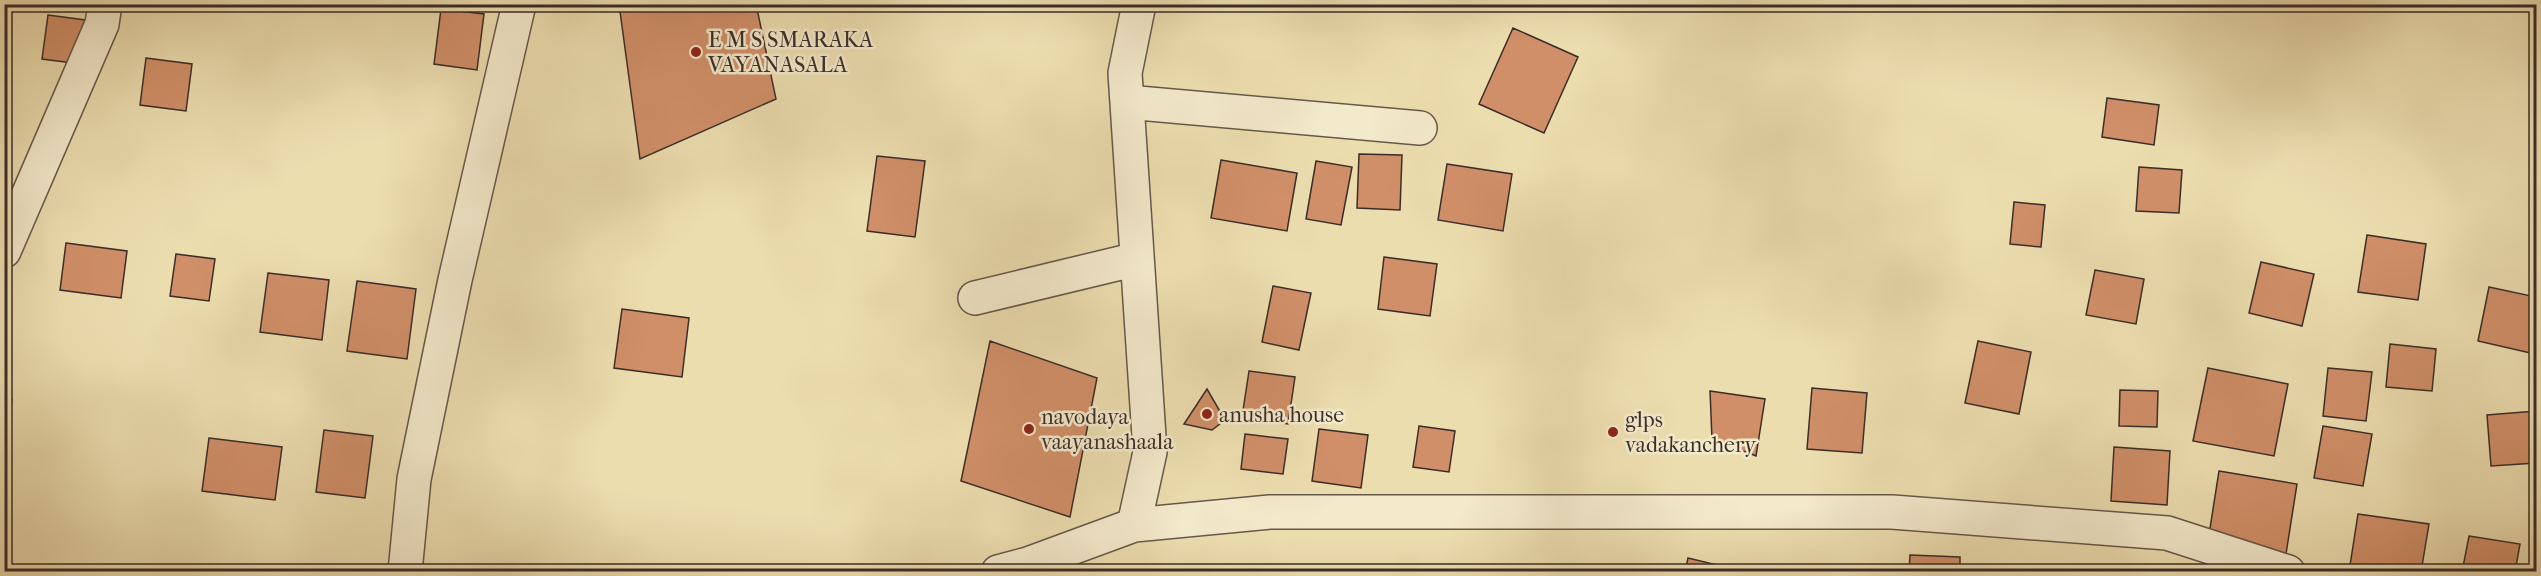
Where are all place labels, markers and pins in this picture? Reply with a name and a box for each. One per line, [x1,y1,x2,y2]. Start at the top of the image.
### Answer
place label: E M S SMARAKA VAYANASALA [707,27,874,78]
marker: E M S SMARAKA VAYANASALA [689,45,703,59]
place label: anusha house [1219,402,1344,428]
place label: navodaya vaayanashaala [1041,404,1174,455]
marker: anusha house [1200,407,1214,421]
place label: glps vadakanchery [1625,407,1757,458]
marker: navodaya vaayanashaala [1022,422,1036,436]
marker: glps vadakanchery [1606,425,1620,439]

